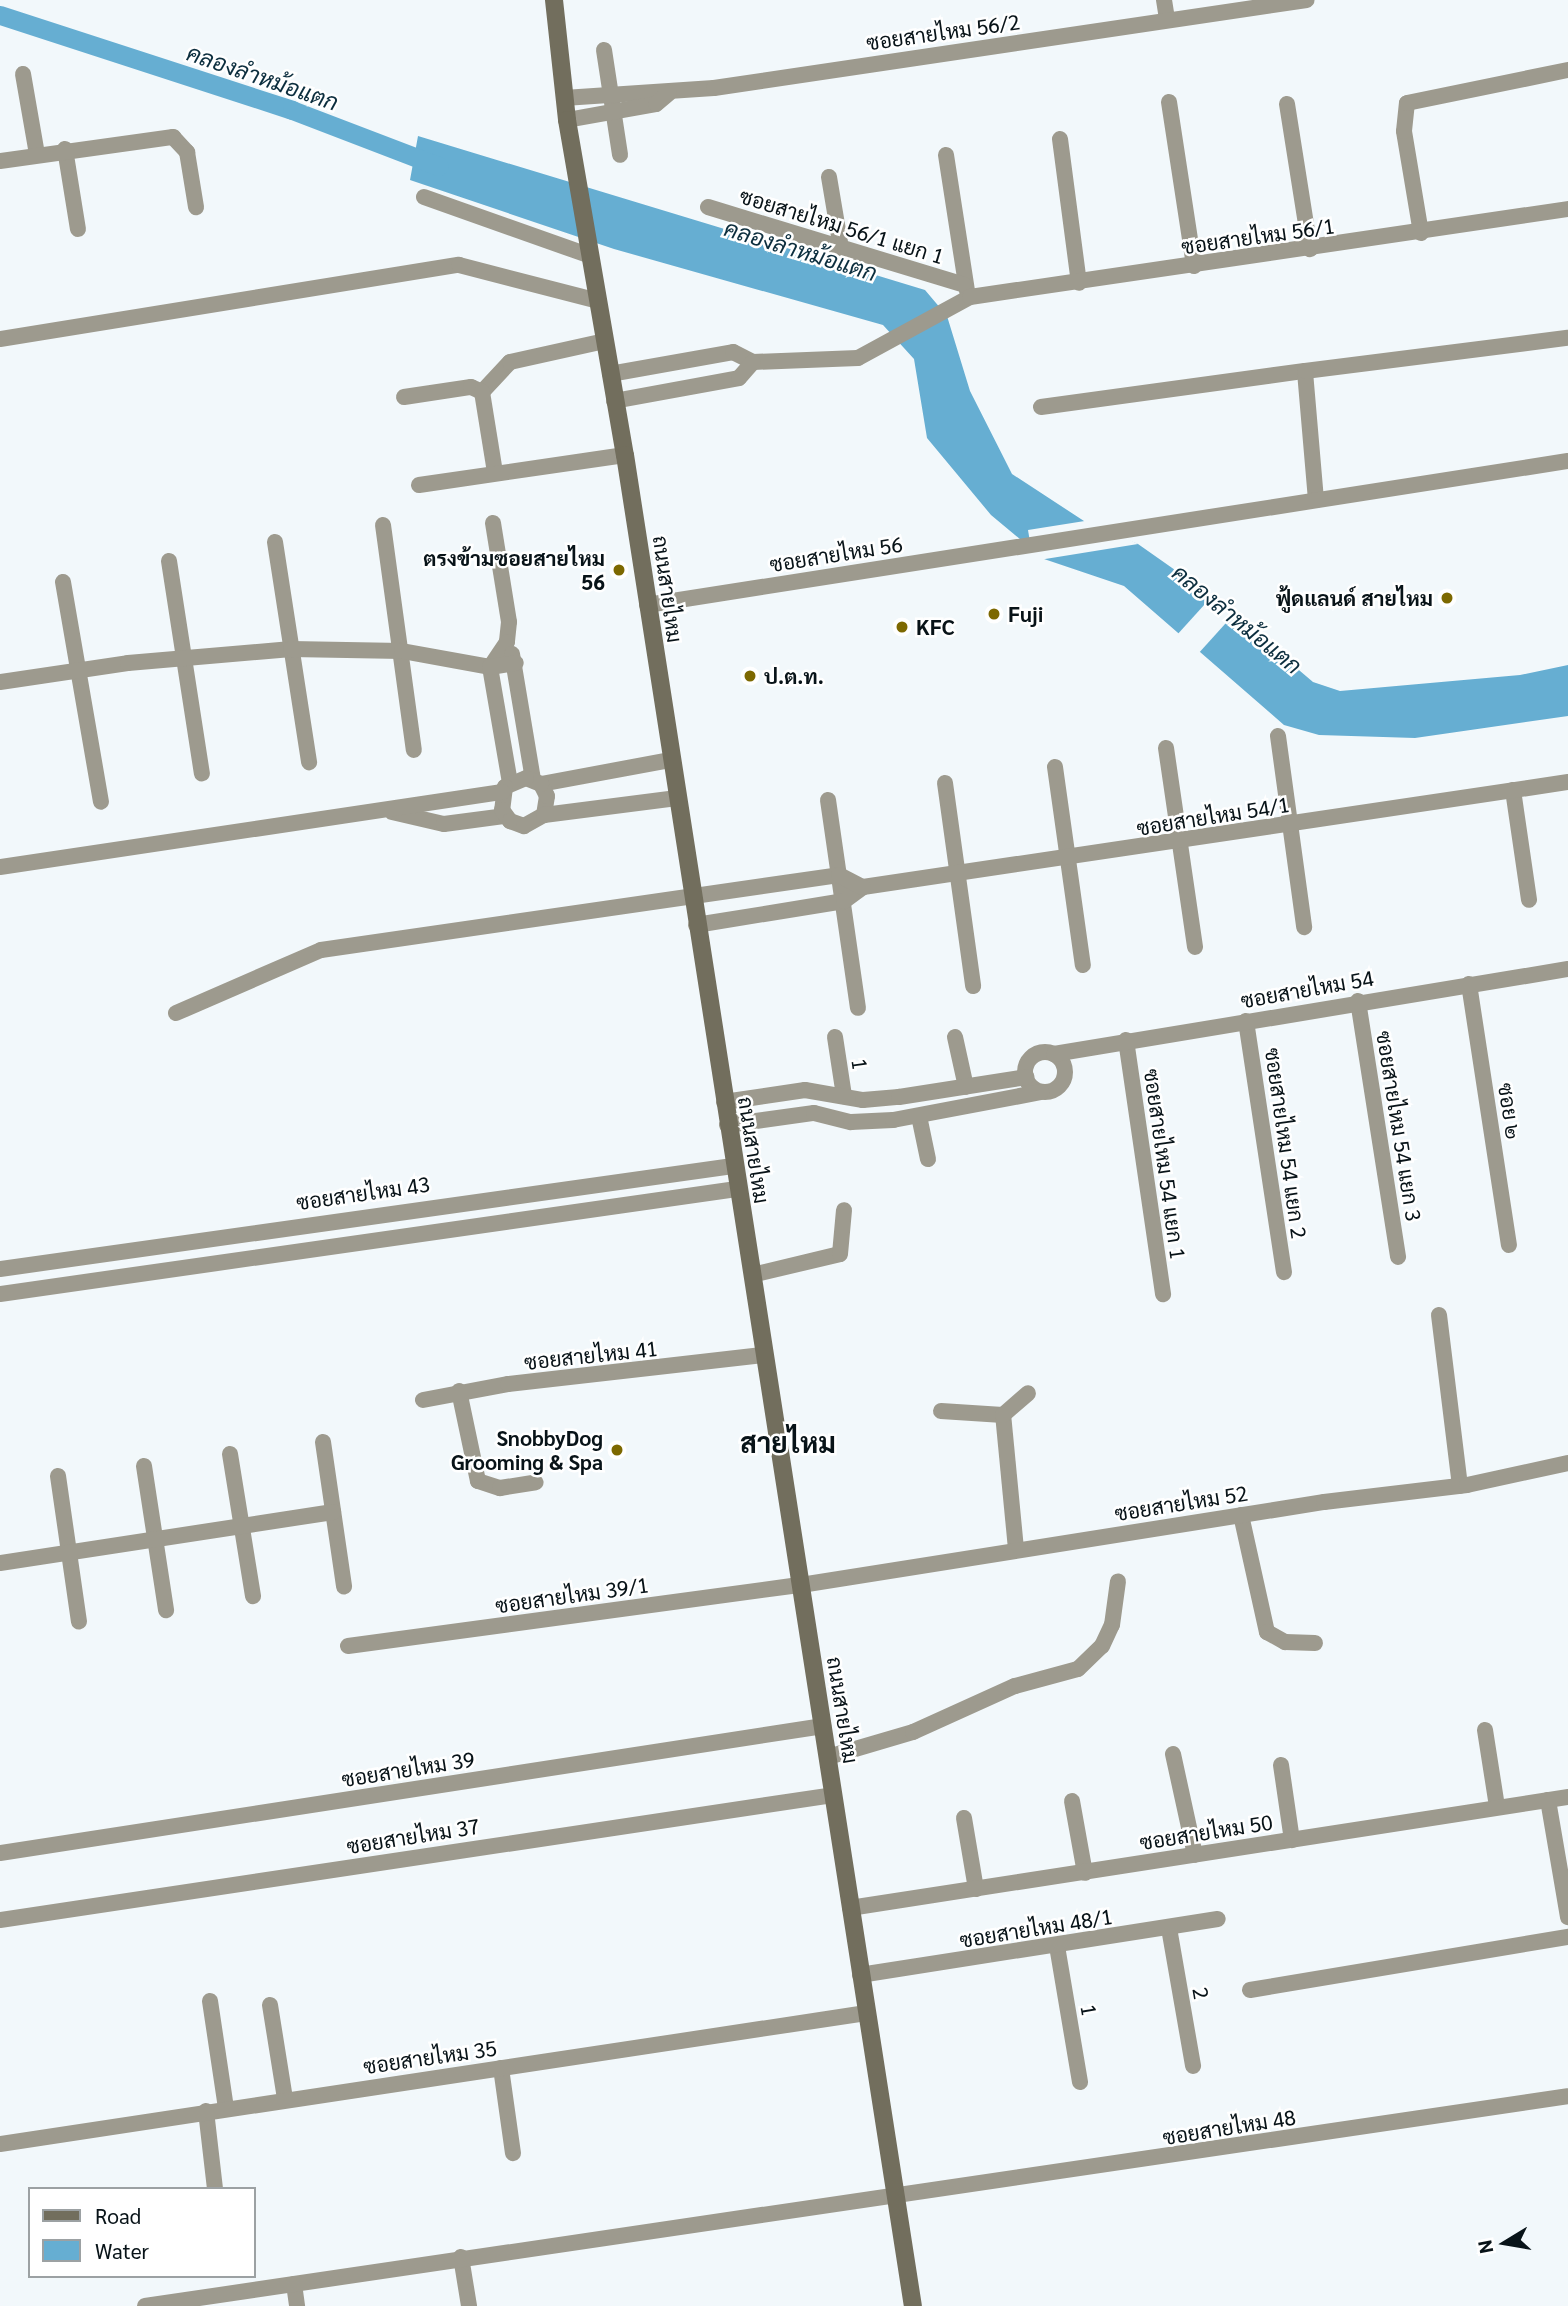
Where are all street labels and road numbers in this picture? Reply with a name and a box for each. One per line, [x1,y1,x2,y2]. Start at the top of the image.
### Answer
street label: ซอยสายไหม 56/2 [865,9,1021,55]
street label: ซอยสายไหม 56/1 แยก 1 [737,183,947,269]
street label: ซอยสายไหม 56/1 [1180,213,1336,259]
street label: ซอยสายไหม 56 [768,531,904,577]
street label: ถนนสายไหม [648,534,688,644]
street label: ซอยสายไหม 54/1 [1135,791,1291,841]
street label: ซอยสายไหม 54 [1239,965,1375,1013]
street label: ซอยสายไหม 54 แยก 3 [1372,1029,1426,1223]
street label: ซอยสายไหม 54 แยก 2 [1260,1046,1312,1240]
street label: 1 [847,1057,873,1071]
street label: ซอยสายไหม 54 แยก 1 [1139,1067,1191,1261]
street label: ซอย ๒ [1493,1081,1527,1141]
street label: ถนนสายไหม [733,1095,775,1205]
street label: ซอยสายไหม 43 [295,1171,431,1215]
street label: ซอยสายไหม 41 [523,1335,659,1375]
street label: ซอยสายไหม 52 [1113,1480,1249,1526]
street label: ซอยสายไหม 39/1 [494,1572,650,1618]
street label: ถนนสายไหม [822,1655,864,1765]
street label: ซอยสายไหม 39 [340,1746,476,1792]
street label: ซอยสายไหม 50 [1138,1809,1274,1855]
street label: ซอยสายไหม 37 [345,1813,481,1859]
street label: ซอยสายไหม 48/1 [958,1903,1114,1953]
street label: 2 [1188,1985,1214,2001]
street label: 1 [1076,2002,1102,2018]
street label: ซอยสายไหม 35 [362,2035,498,2079]
street label: ซอยสายไหม 48 [1161,2104,1297,2150]

